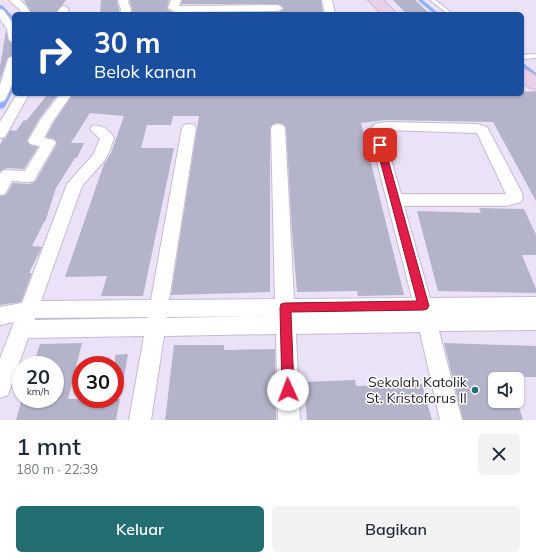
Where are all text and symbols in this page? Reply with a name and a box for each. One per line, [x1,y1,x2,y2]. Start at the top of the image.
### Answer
text: 30 m [94,25,160,60]
icon: right [28,28,80,80]
text: Belok kanan [94,60,196,83]
pin [363,128,397,162]
icon: arrive [369,134,391,156]
speed limit sign: 30 [72,356,124,408]
text: 20 [26,364,50,389]
position arrow [267,369,309,411]
map controls [488,372,524,408]
button: sound [488,372,524,408]
place label: Sekolah Katolik St. Kristoforus II [366,373,468,407]
text: km/h [27,385,49,398]
marker: Sekolah Katolik St. Kristoforus II [470,385,480,395]
text: 1 mnt [16,431,81,461]
button: close [478,433,520,475]
text: 180 m · 22:39 [16,461,98,477]
button: Keluar [16,506,264,552]
button: Bagikan [272,506,520,552]

